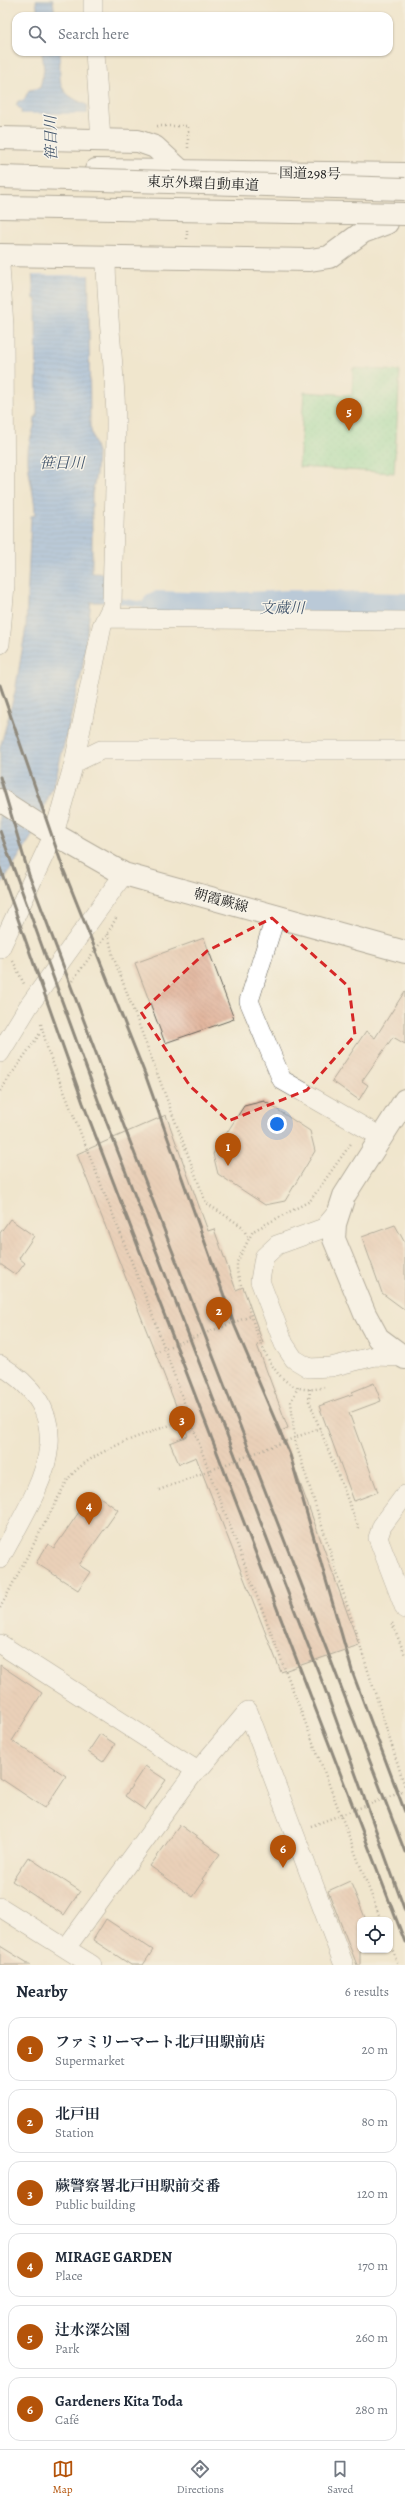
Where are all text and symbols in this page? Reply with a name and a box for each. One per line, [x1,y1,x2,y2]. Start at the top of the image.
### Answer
search box [12,12,393,56]
icon: search [26,23,48,45]
text: Search here [58,24,129,44]
water label: 笹目川 [41,113,61,161]
street label: 国道298号 [279,163,341,184]
street label: 東京外環自動車道 [147,172,259,195]
pin: 5 [336,398,362,431]
water label: 笹目川 [39,453,86,473]
water label: 文蔵川 [259,598,306,618]
street label: 朝霞蕨線 [191,884,250,917]
your location [267,1114,287,1134]
pin: 1 [215,1133,241,1166]
pin: 2 [206,1297,232,1330]
pin: 3 [169,1406,195,1439]
pin: 4 [76,1492,102,1525]
pin: 6 [270,1835,296,1868]
map controls [357,1917,393,1953]
button: locate [357,1917,393,1953]
text: Nearby [16,1980,67,2003]
text: 6 results [345,1983,389,2000]
text: ファミリーマート北戸田駅前店 [55,2032,265,2052]
text: 1 [28,2041,32,2058]
text: 20 m [362,2041,388,2058]
text: Supermarket [55,2052,125,2069]
text: 北戸田 [55,2104,100,2124]
text: 2 [27,2113,33,2130]
text: 80 m [361,2113,388,2130]
text: Station [55,2124,94,2141]
text: 蕨警察署北戸田駅前交番 [55,2176,220,2196]
text: 3 [27,2185,33,2202]
text: 120 m [357,2185,388,2202]
text: Public building [55,2196,135,2213]
text: MIRAGE GARDEN [55,2247,172,2267]
text: 4 [27,2257,33,2274]
text: 170 m [358,2257,388,2274]
text: Place [55,2267,83,2284]
text: 辻水深公園 [55,2320,130,2340]
text: 5 [27,2329,33,2346]
text: 260 m [355,2329,388,2346]
text: Park [55,2340,79,2357]
text: Gardeners Kita Toda [55,2391,183,2411]
text: 6 [27,2401,33,2418]
text: 280 m [355,2401,388,2418]
text: Café [55,2411,79,2428]
tab: Map [52,2458,74,2497]
tab: Directions [177,2458,224,2497]
tab: Saved [327,2458,353,2497]

